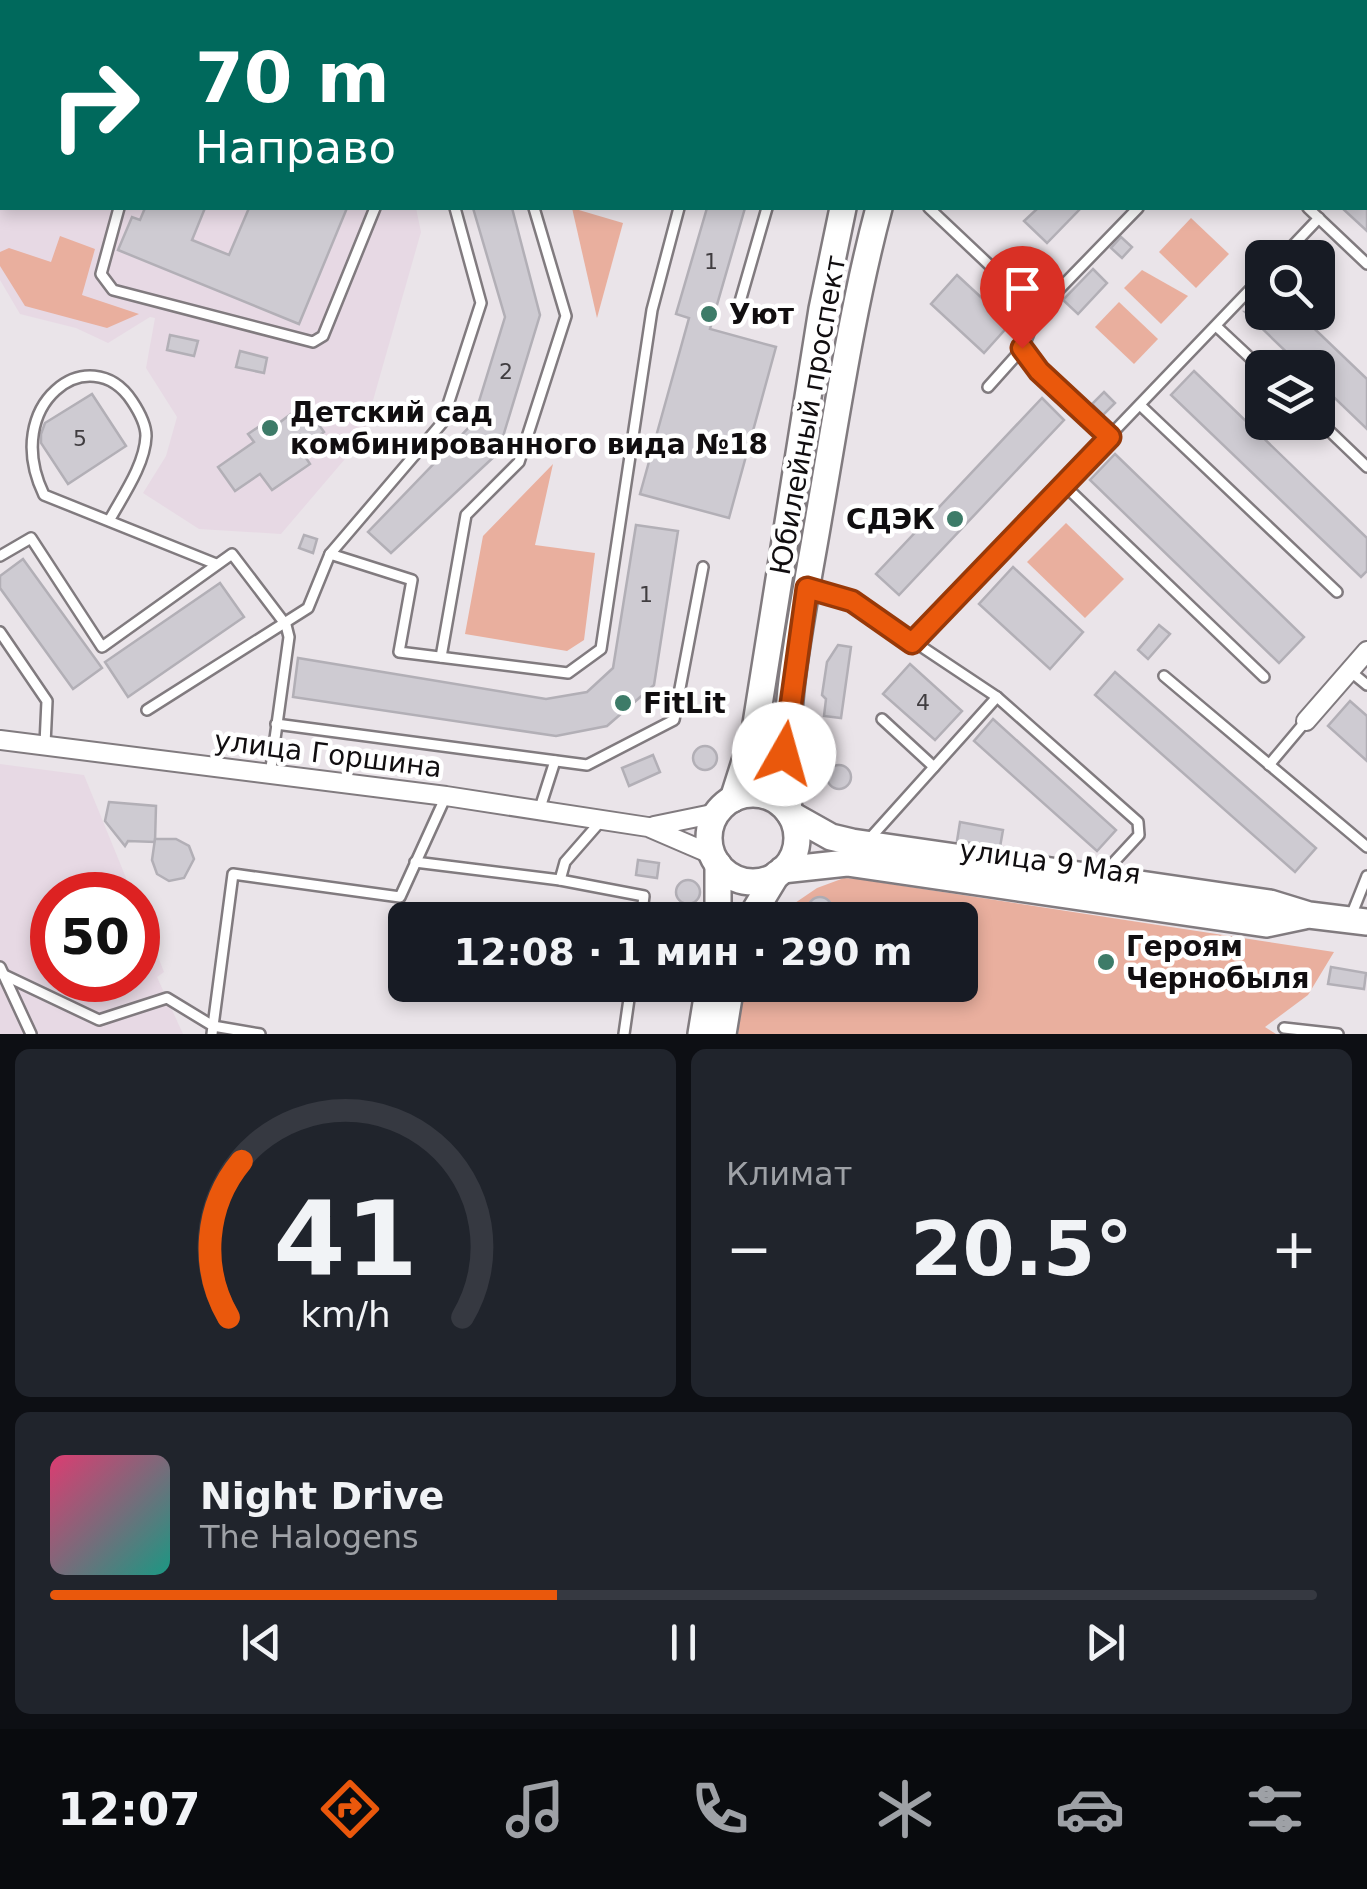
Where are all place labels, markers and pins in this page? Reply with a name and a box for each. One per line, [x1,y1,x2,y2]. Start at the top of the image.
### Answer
pin [980,246,1065,349]
place label: Уют [729,298,795,331]
marker: Уют [698,303,720,325]
place label: Детский сад комбинированного вида №18 [290,396,768,461]
marker: Детский сад комбинированного вида №18 [259,417,281,439]
place label: СДЭК [846,503,935,536]
marker: СДЭК [944,508,966,530]
place label: FitLit [643,687,726,720]
marker: FitLit [612,692,634,714]
place label: Героям Чернобыля [1126,930,1310,995]
marker: Героям Чернобыля [1095,951,1117,973]

